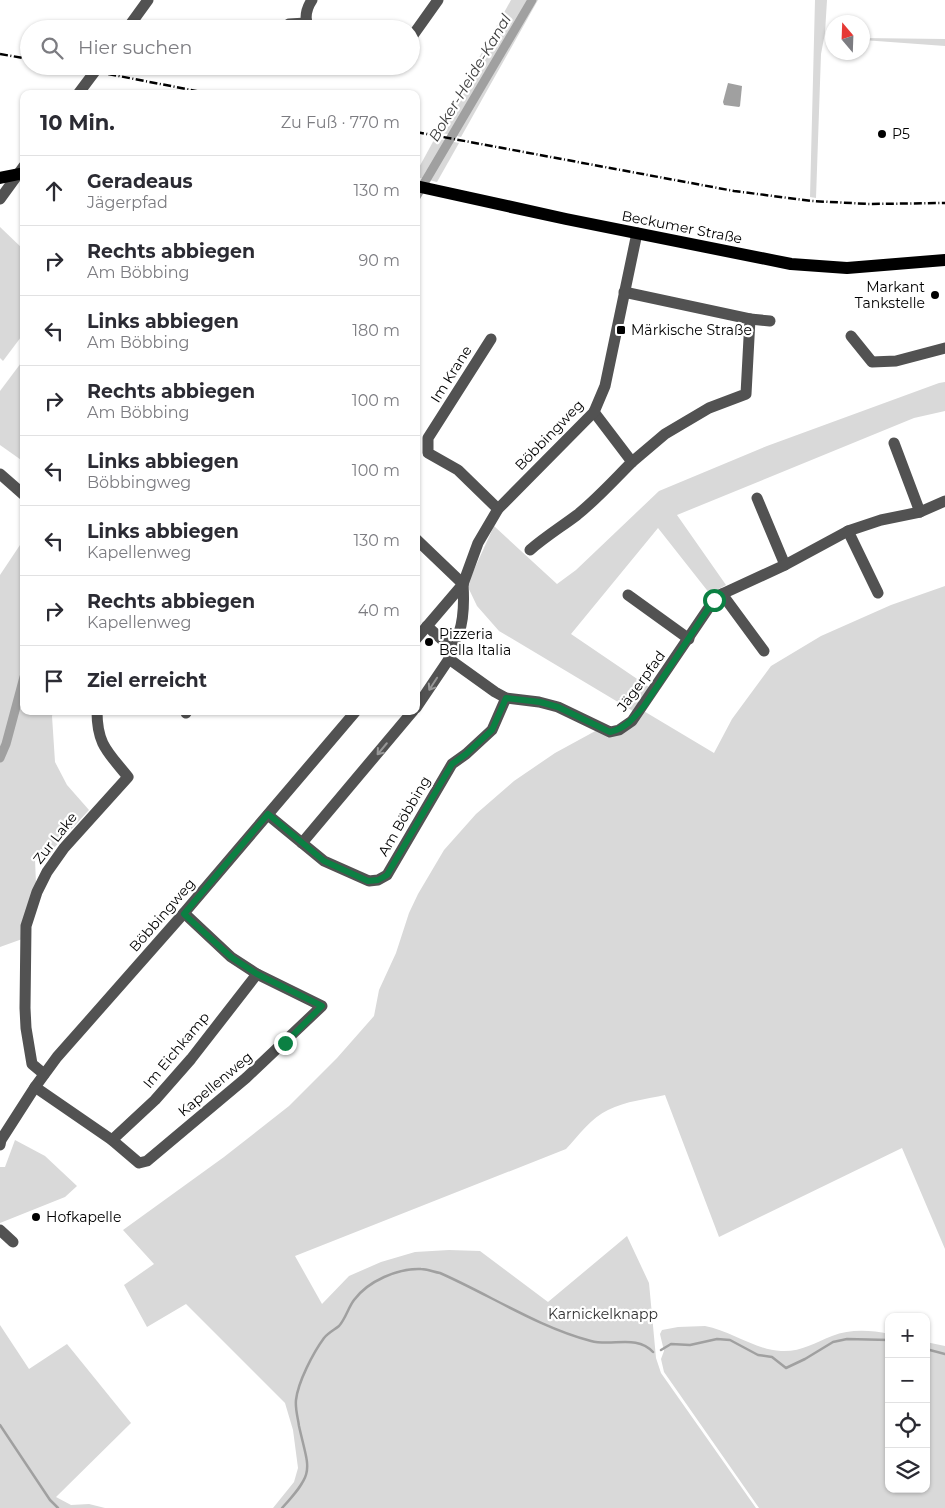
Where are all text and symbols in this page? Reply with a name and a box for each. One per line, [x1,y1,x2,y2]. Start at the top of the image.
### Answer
water label: Boker-Heide-Kanal [424,11,515,145]
north arrow [825,15,870,60]
search box [20,20,420,75]
icon: search [38,34,66,62]
text: Hier suchen [78,36,192,59]
text: 10 Min. [40,110,115,135]
text: Zu Fuß · 770 m [281,113,400,132]
place label: P5 [892,125,910,143]
marker: P5 [876,128,888,140]
text: Geradeaus [87,170,193,193]
icon: ahead [40,177,68,205]
text: 130 m [353,181,400,200]
text: Jägerpfad [87,193,168,212]
street label: Beckumer Straße [620,206,744,248]
text: Rechts abbiegen [87,240,255,263]
icon: right [40,247,68,275]
text: 90 m [358,251,400,270]
text: Am Böbbing [87,263,190,282]
place label: Markant Tankstelle [855,278,925,312]
marker: Markant Tankstelle [929,289,941,301]
text: Links abbiegen [87,310,239,333]
icon: left [40,317,68,345]
text: 180 m [352,321,400,340]
place label: Märkische Straße [631,321,752,339]
marker: Märkische Straße [615,324,627,336]
text: Am Böbbing [87,333,190,352]
street label: Im Krane [426,342,476,406]
text: Rechts abbiegen [87,380,255,403]
icon: right [40,387,68,415]
text: 100 m [352,391,400,410]
street label: Böbbingweg [511,396,587,474]
text: Am Böbbing [87,403,190,422]
text: Links abbiegen [87,450,239,473]
icon: left [40,457,68,485]
text: 100 m [352,461,400,480]
text: Böbbingweg [87,473,191,492]
text: Links abbiegen [87,520,239,543]
icon: left [40,527,68,555]
text: 130 m [353,531,400,550]
text: Kapellenweg [87,543,191,562]
route start [703,589,726,612]
text: Rechts abbiegen [87,590,255,613]
icon: right [40,597,68,625]
text: 40 m [358,601,400,620]
text: Kapellenweg [87,613,191,632]
place label: Pizzeria Bella Italia [439,625,511,659]
marker: Pizzeria Bella Italia [423,636,435,648]
street label: Jägerpfad [612,647,669,716]
icon: arrive [40,667,68,695]
text: Ziel erreicht [87,669,207,692]
one-way arrow [428,676,438,690]
one-way arrow [376,742,387,755]
street label: Am Böbbing [374,773,434,859]
street label: Zur Lake [29,809,81,867]
street label: Böbbingweg [125,875,199,955]
street label: Im Eichkamp [139,1008,213,1092]
route end [274,1032,297,1055]
street label: Kapellenweg [174,1048,256,1120]
place label: Hofkapelle [46,1208,121,1226]
marker: Hofkapelle [30,1211,42,1223]
park label: Karnickelknapp [548,1305,658,1323]
map controls [885,1313,930,1493]
button: + [885,1313,930,1358]
button: − [885,1358,930,1403]
button: locate [885,1403,930,1448]
button: layers [885,1448,930,1493]

